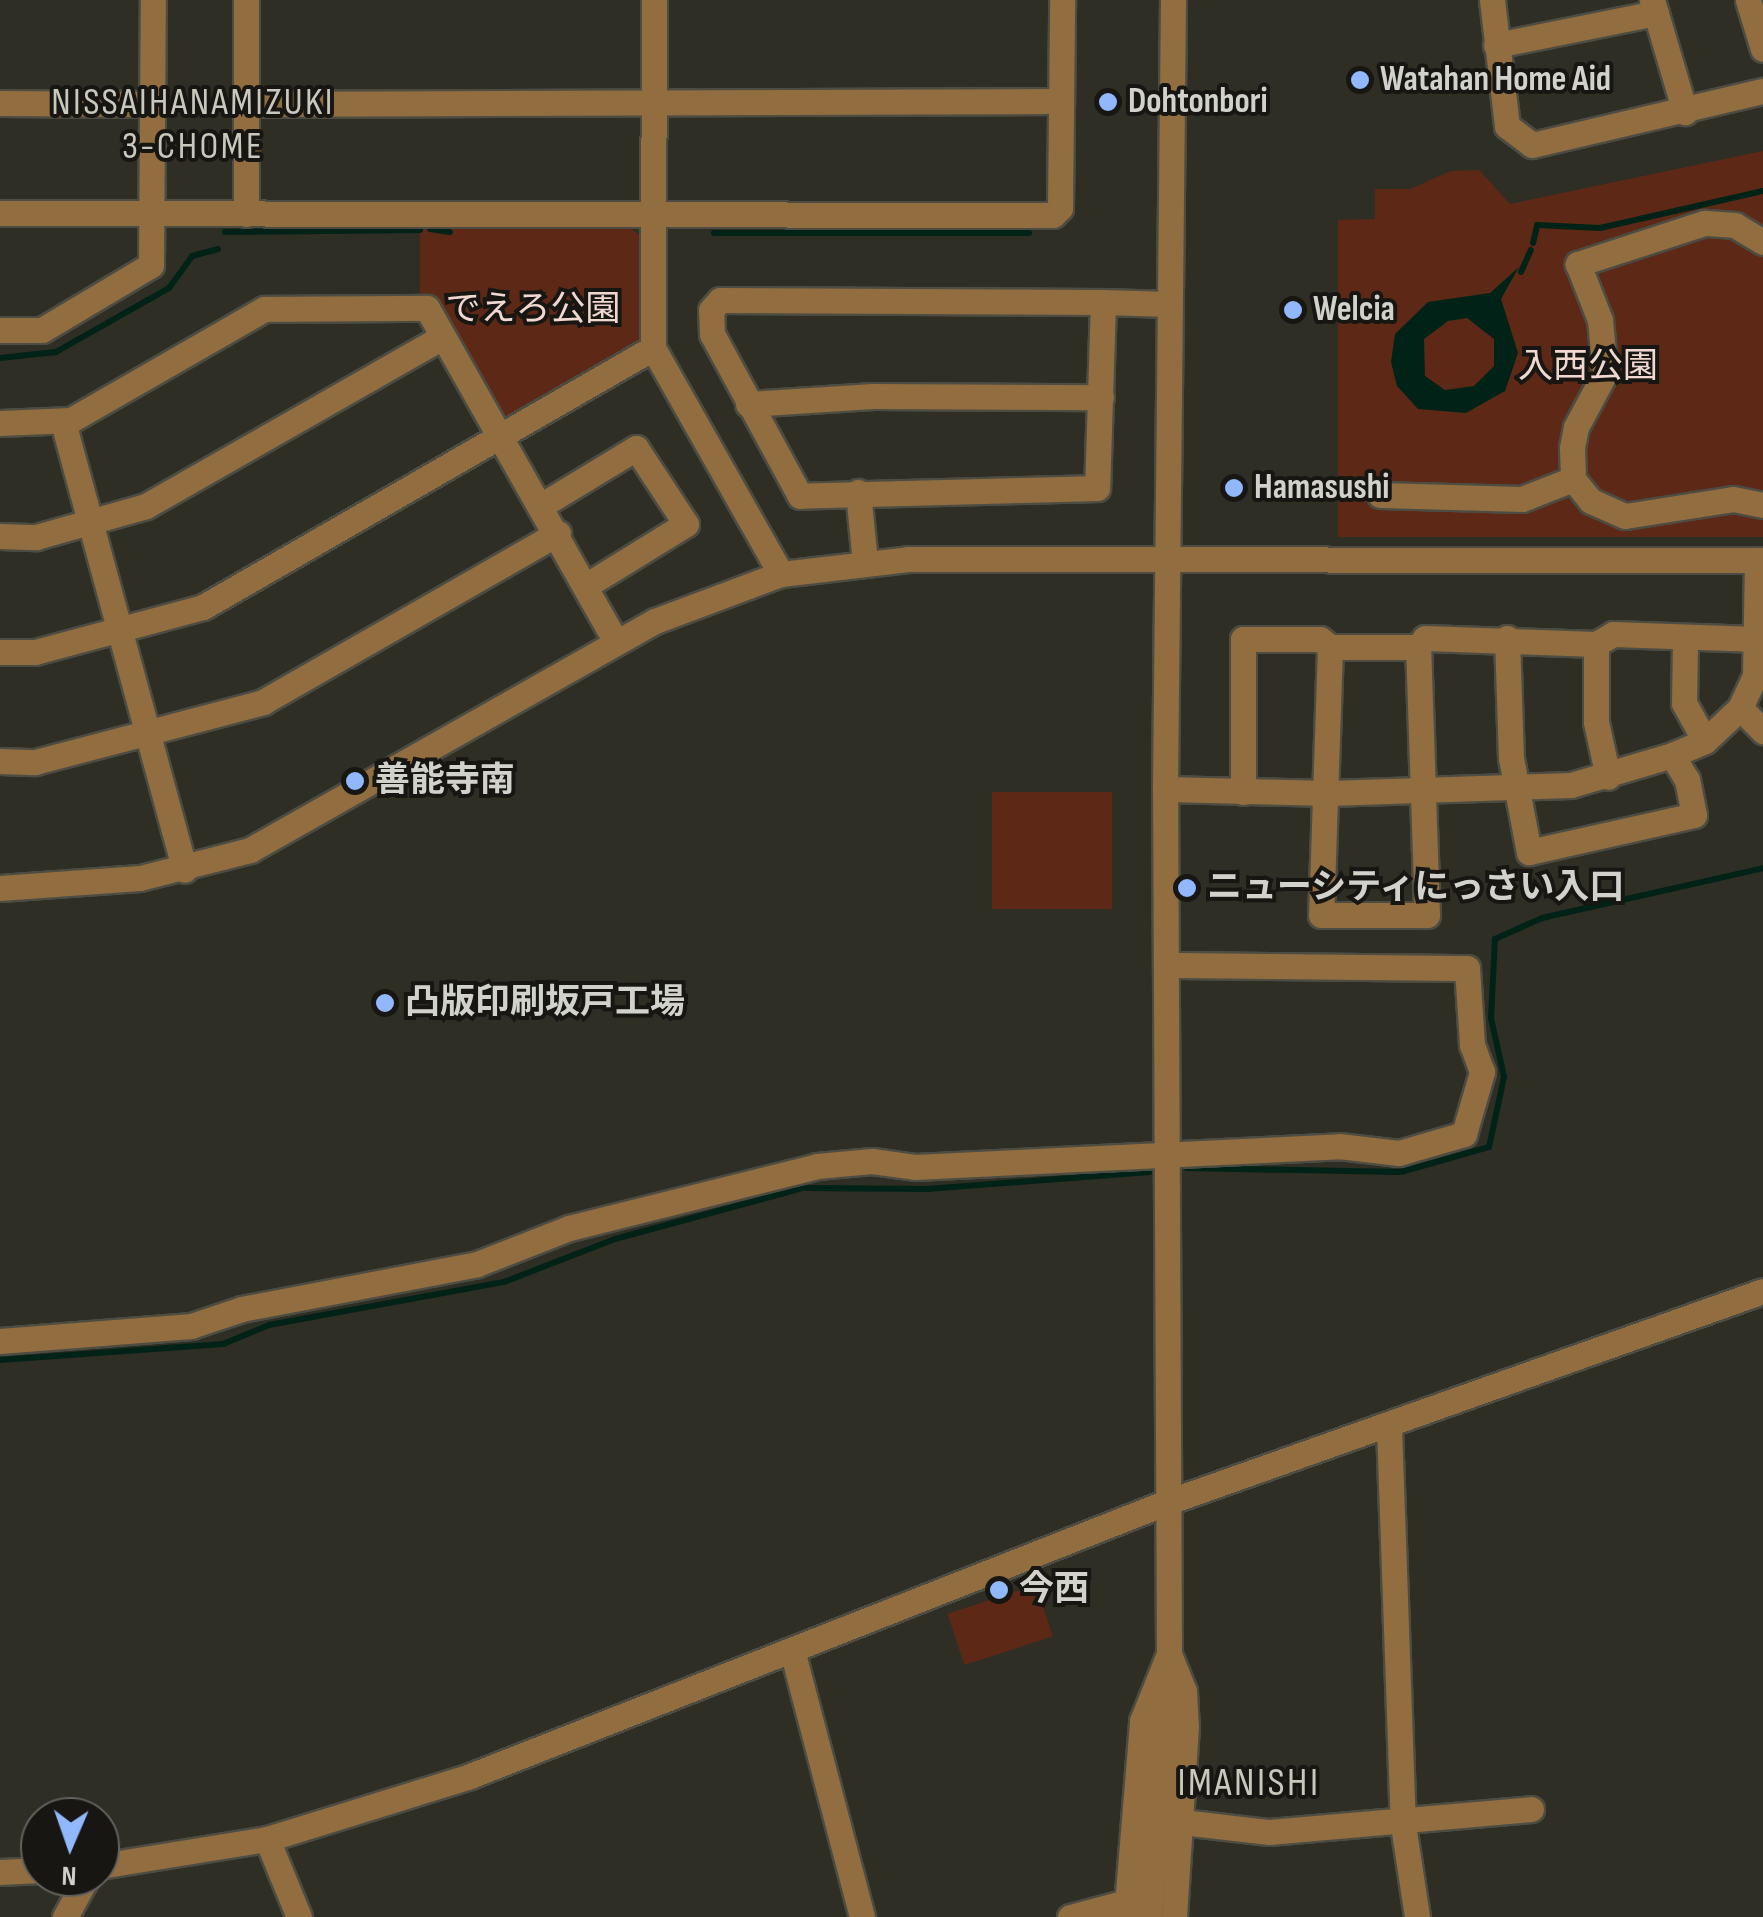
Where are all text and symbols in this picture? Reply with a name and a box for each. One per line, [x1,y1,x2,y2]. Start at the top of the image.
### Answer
place label: Watahan Home Aid [1380,59,1611,101]
marker: Watahan Home Aid [1349,69,1371,91]
district label: NISSAIHANAMIZUKI 3-CHOME [51,80,335,170]
place label: Dohtonbori [1128,81,1268,123]
marker: Dohtonbori [1097,91,1119,113]
park label: でえろ公園 [446,289,620,331]
place label: Welcia [1313,289,1395,331]
marker: Welcia [1282,299,1304,321]
park label: 入西公園 [1518,346,1658,388]
place label: Hamasushi [1254,467,1389,509]
marker: Hamasushi [1223,477,1245,499]
place label: 善能寺南 [375,760,515,802]
marker: 善能寺南 [344,770,366,792]
place label: ニューシティにっさい入口 [1207,867,1627,909]
marker: ニューシティにっさい入口 [1176,877,1198,899]
place label: 凸版印刷坂戸工場 [405,982,685,1024]
marker: 凸版印刷坂戸工場 [374,992,396,1014]
place label: 今西 [1019,1569,1089,1611]
marker: 今西 [988,1579,1010,1601]
district label: IMANISHI [1178,1759,1320,1807]
north arrow [20,1797,120,1897]
text: N [61,1859,77,1892]

